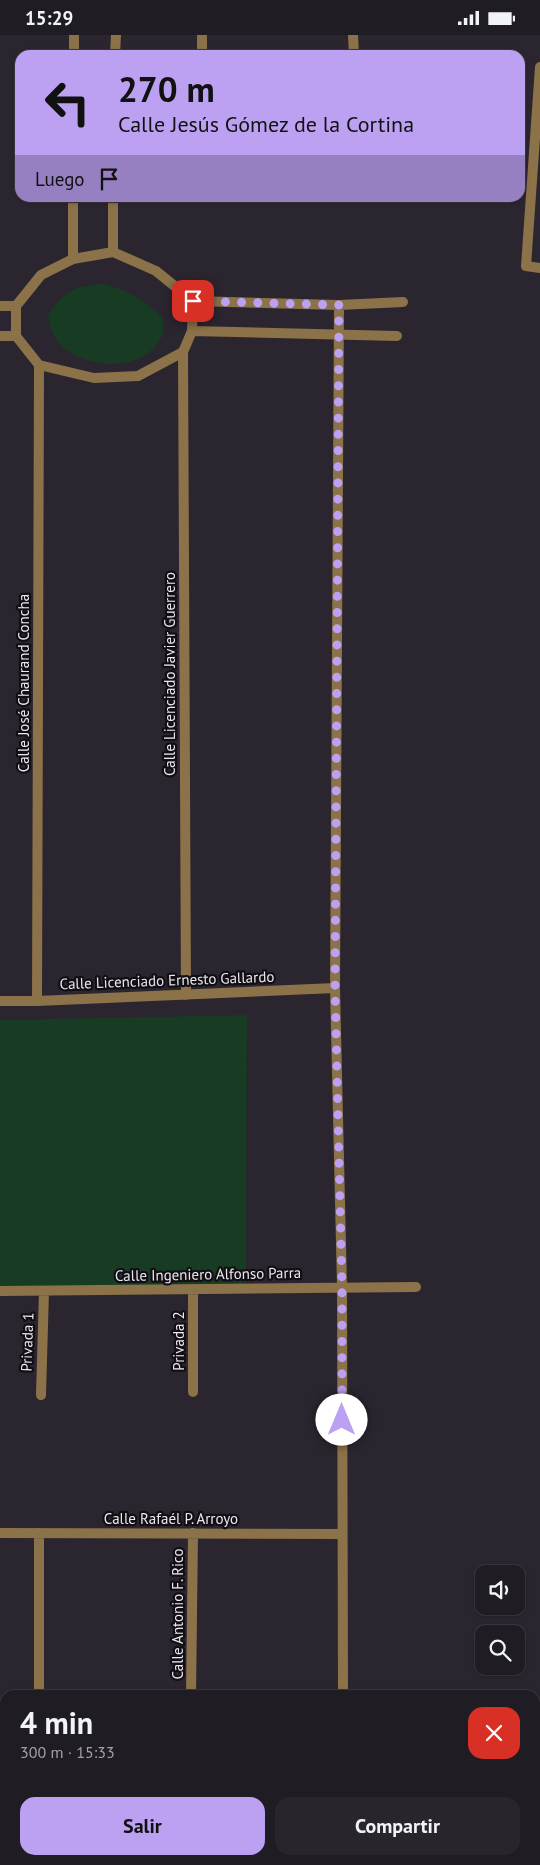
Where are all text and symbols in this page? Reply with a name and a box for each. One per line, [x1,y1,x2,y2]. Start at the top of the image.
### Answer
text: 15:29 [25,6,73,30]
text: 270 m [118,66,215,112]
icon: left [35,70,100,135]
text: Calle Jesús Gómez de la Cortina [118,110,414,138]
icon: arrive [95,165,123,193]
text: Luego [35,167,85,191]
pin [172,280,214,322]
icon: arrive [179,287,207,315]
street label: Calle Licenciado Javier Guerrero [160,572,179,776]
street label: Calle José Chaurand Concha [14,594,33,772]
street label: Calle Licenciado Ernesto Gallardo [59,967,275,993]
street label: Calle Ingeniero Alfonso Parra [115,1263,301,1285]
street label: Privada 2 [169,1311,188,1371]
street label: Privada 1 [16,1312,38,1372]
position arrow [315,1393,367,1445]
street label: Calle Rafaél P. Arroyo [104,1509,238,1528]
street label: Calle Antonio F. Rico [168,1548,187,1680]
map controls [475,1565,525,1675]
button: sound [475,1565,525,1615]
button: search [475,1625,525,1675]
text: 4 min [20,1703,93,1742]
button: close [468,1707,520,1759]
text: 300 m · 15:33 [20,1742,115,1762]
button: Salir [20,1797,265,1855]
button: Compartir [275,1797,520,1855]

